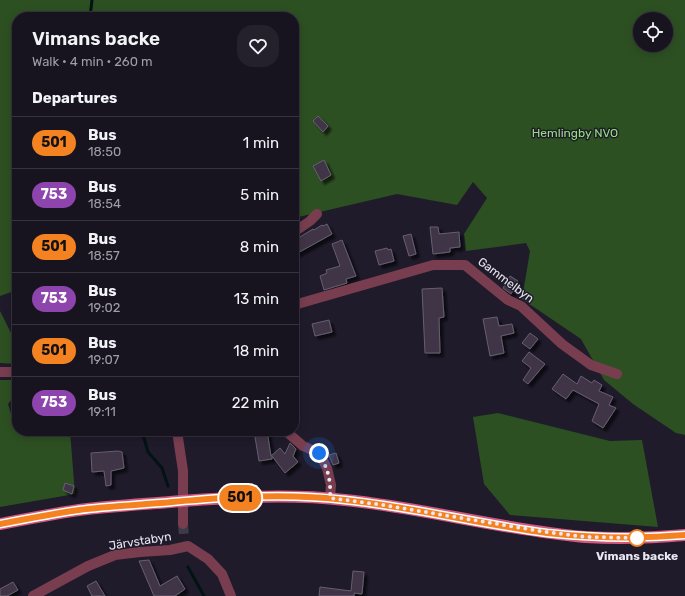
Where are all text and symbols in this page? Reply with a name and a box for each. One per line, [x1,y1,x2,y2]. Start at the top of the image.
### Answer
map controls [633,12,673,52]
button: locate [633,12,673,52]
button: heart [237,25,279,67]
text: Vimans backe [32,27,160,50]
text: Walk · 4 min · 260 m [32,54,153,69]
text: Departures [32,89,117,107]
text: Bus [88,126,116,144]
park label: Hemlingby NVO [532,126,618,140]
text: 501 [41,134,67,151]
text: 1 min [243,134,279,152]
text: 18:50 [88,144,121,159]
text: Bus [88,178,116,196]
text: 753 [41,186,67,203]
text: 5 min [240,186,279,204]
text: 18:54 [88,196,121,211]
text: Bus [88,230,116,248]
text: 501 [41,238,67,255]
text: 8 min [240,238,279,256]
text: 18:57 [88,248,120,263]
street label: Gammelbyn [475,254,537,306]
text: Bus [88,282,116,300]
text: 753 [41,290,67,307]
text: 13 min [234,290,279,308]
text: 19:02 [88,300,121,315]
text: Bus [88,334,116,352]
text: 501 [41,342,67,359]
text: 18 min [233,342,279,360]
text: 19:07 [88,352,120,367]
text: Bus [88,386,116,404]
text: 753 [41,394,67,411]
text: 22 min [232,394,279,412]
text: 19:11 [88,404,116,419]
your location [309,443,329,463]
line badge: 501 [217,485,263,511]
text: 501 [227,489,253,506]
street label: Järvstabyn [108,529,172,553]
marker: Vimans backe [628,529,646,547]
place label: Vimans backe [596,549,678,563]

